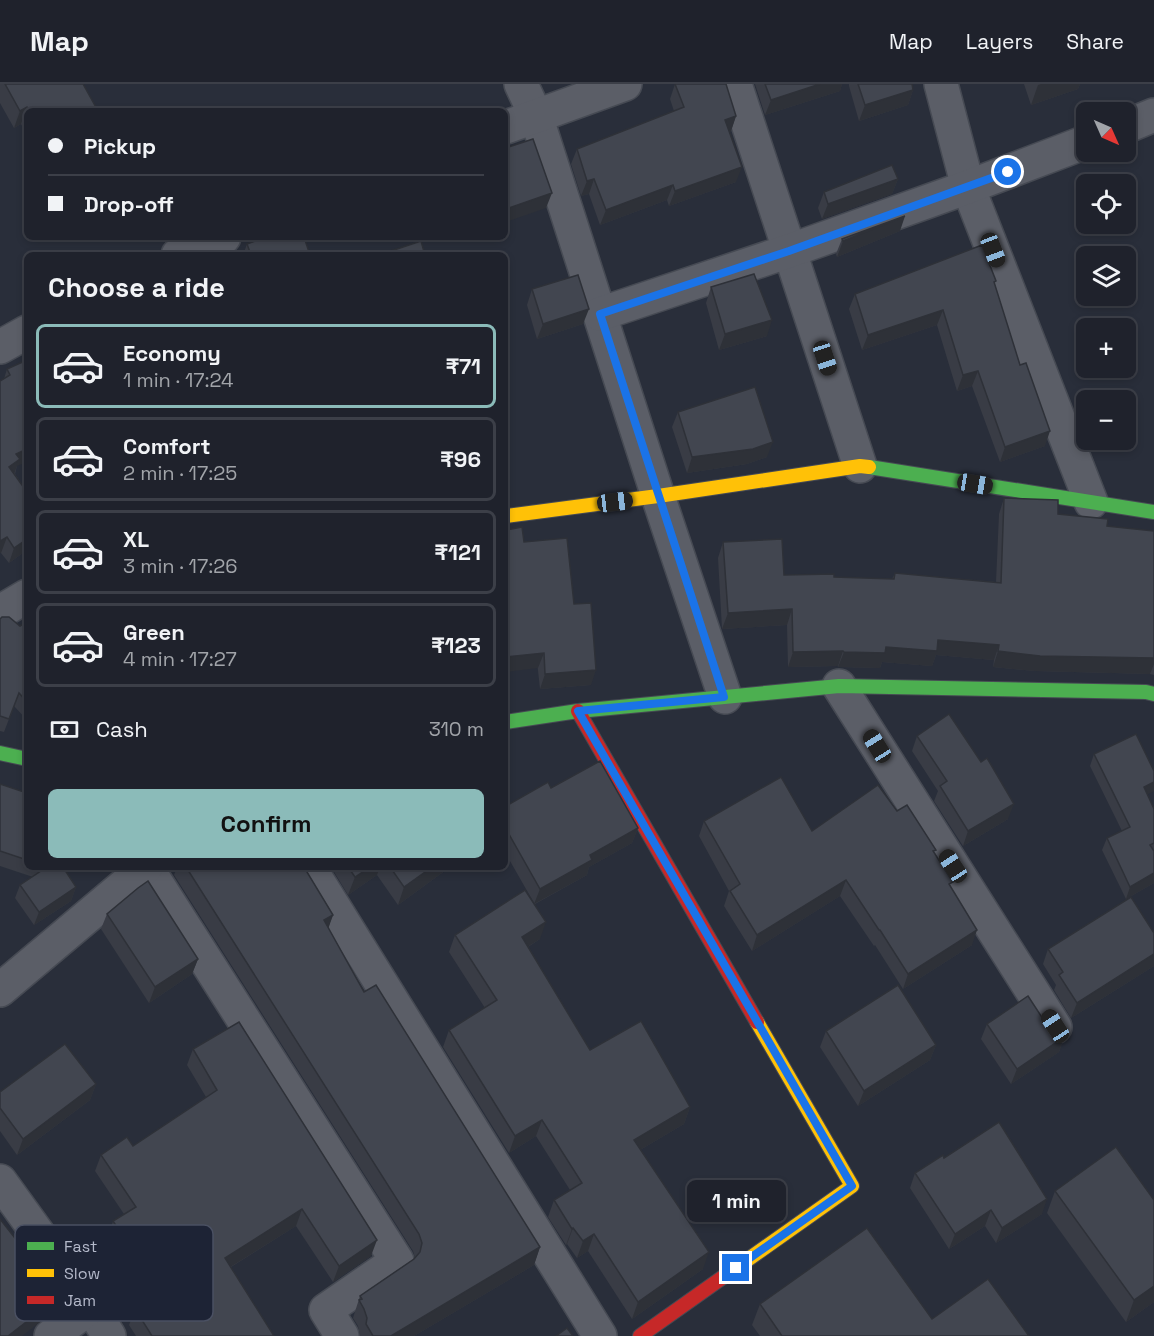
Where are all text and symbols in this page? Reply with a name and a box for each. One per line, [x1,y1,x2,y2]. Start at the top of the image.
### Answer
text: Map [30,23,89,59]
text: Map [889,28,933,55]
text: Layers [966,28,1033,55]
text: Share [1066,28,1124,55]
north arrow [1076,102,1136,162]
map controls [1076,102,1136,450]
text: Pickup [84,132,156,160]
route start [994,158,1021,185]
button: locate [1076,174,1136,234]
text: Drop-off [84,190,174,218]
car [978,230,1008,270]
button: layers [1076,246,1136,306]
text: Choose a ride [48,270,225,305]
button: + [1076,318,1136,378]
car [811,338,839,378]
icon: car [51,339,105,393]
text: Economy [123,339,221,367]
text: ₹71 [445,352,481,380]
text: 1 min · 17:24 [123,367,234,393]
button: − [1076,390,1136,450]
icon: car [51,432,105,486]
text: Comfort [123,432,211,460]
text: ₹96 [440,445,481,473]
text: 2 min · 17:25 [123,460,237,486]
car [956,472,994,496]
car [596,491,634,513]
icon: car [51,525,105,579]
text: XL [123,525,149,553]
text: ₹121 [434,538,481,566]
text: 3 min · 17:26 [123,553,238,579]
icon: car [51,618,105,672]
text: Green [123,618,185,646]
text: ₹123 [431,631,481,659]
text: 4 min · 17:27 [123,646,237,672]
icon: cash [48,713,81,746]
text: Cash [96,715,148,743]
text: 310 m [429,716,484,742]
car [860,726,894,766]
button: Confirm [48,789,484,858]
car [936,846,970,886]
car [1038,1006,1072,1046]
callout: 1 min [686,1181,786,1223]
text: 1 min [712,1188,761,1214]
legend [15,1225,213,1321]
text: Fast [64,1236,97,1257]
route end [722,1254,749,1281]
text: Slow [64,1263,100,1284]
text: Jam [64,1290,96,1311]

